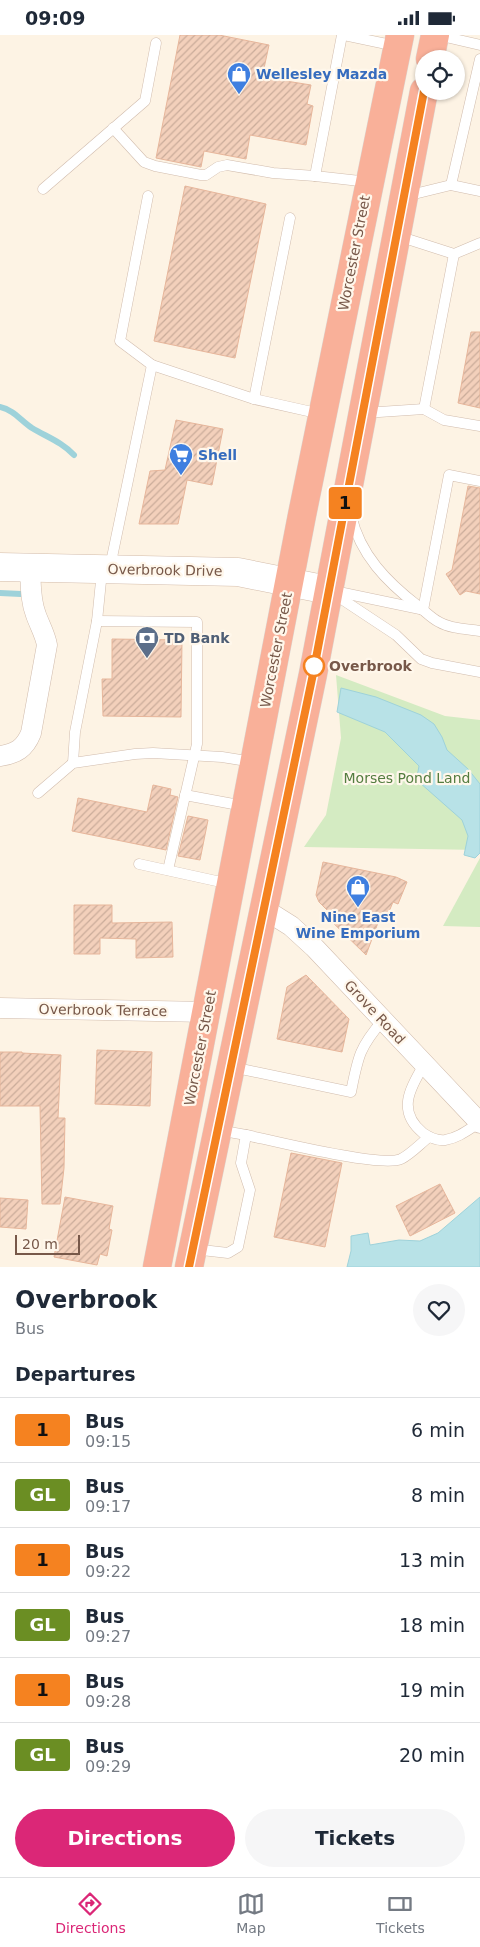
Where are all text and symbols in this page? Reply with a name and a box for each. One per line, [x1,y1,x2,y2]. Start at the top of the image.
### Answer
text: 09:09 [25,7,85,29]
map controls [415,50,465,100]
button: locate [415,50,465,100]
shop icon: Wellesley Mazda [226,61,252,95]
place label: Wellesley Mazda [256,66,387,82]
street label: Worcester Street [335,193,373,312]
supermarket icon: Shell [168,442,194,476]
place label: Shell [198,447,237,463]
line badge: 1 [329,487,361,519]
text: 1 [339,492,351,513]
street label: Overbrook Drive [107,561,223,579]
street label: Worcester Street [257,590,295,709]
bank icon: TD Bank [134,625,160,659]
place label: TD Bank [164,630,230,646]
marker: Overbrook [303,655,325,677]
place label: Overbrook [329,658,413,674]
park label: Morses Pond Land [344,770,470,786]
shop icon: Nine East Wine Emporium [345,874,371,908]
place label: Nine East Wine Emporium [296,909,420,941]
street label: Grove Road [341,977,409,1047]
street label: Worcester Street [181,988,219,1107]
street label: Overbrook Terrace [39,1001,167,1019]
scale bar [15,1232,80,1255]
text: 20 m [22,1236,58,1252]
button: heart [413,1284,465,1336]
text: Overbrook [15,1286,157,1314]
text: Bus [15,1319,44,1338]
text: Departures [15,1363,136,1385]
text: Bus [85,1410,124,1432]
text: 1 [36,1419,49,1440]
text: 6 min [411,1419,465,1441]
text: 09:15 [85,1432,131,1451]
text: Bus [85,1475,124,1497]
text: GL [29,1484,56,1505]
text: 8 min [411,1484,465,1506]
text: 09:17 [85,1497,131,1516]
text: Bus [85,1540,124,1562]
text: 1 [36,1549,49,1570]
text: 13 min [399,1549,465,1571]
text: 09:22 [85,1562,131,1581]
text: Bus [85,1605,124,1627]
text: GL [29,1614,56,1635]
text: 18 min [399,1614,465,1636]
text: 09:27 [85,1627,131,1646]
text: Bus [85,1670,124,1692]
text: 1 [36,1679,49,1700]
text: 19 min [399,1679,465,1701]
text: 09:28 [85,1692,131,1711]
text: Bus [85,1735,124,1757]
text: GL [29,1744,56,1765]
text: 20 min [399,1744,465,1766]
text: 09:29 [85,1757,131,1776]
button: Directions [15,1809,235,1867]
button: Tickets [245,1809,465,1867]
tab: Directions [55,1890,126,1936]
tab: Map [236,1890,266,1936]
tab: Tickets [376,1890,425,1936]

